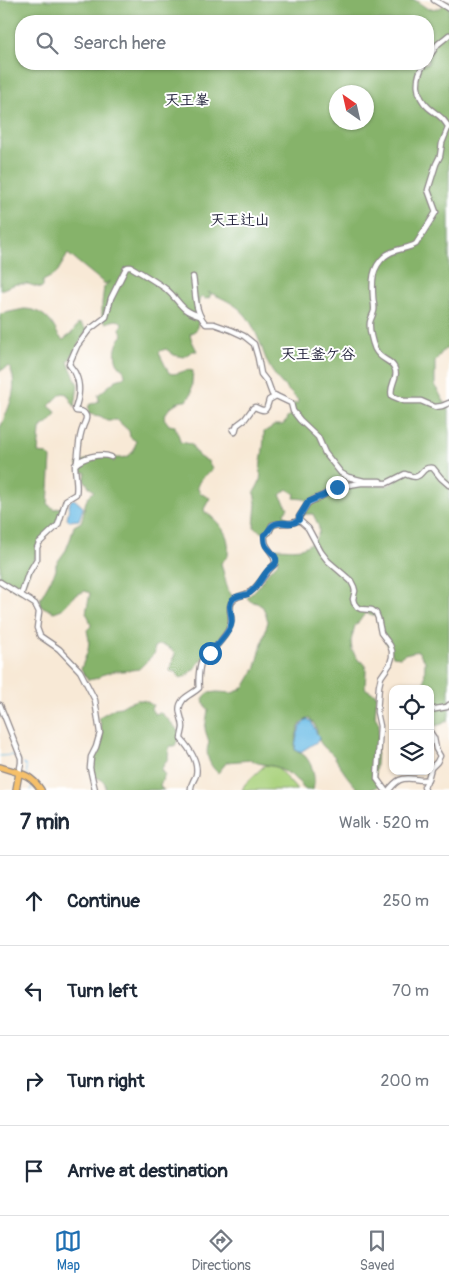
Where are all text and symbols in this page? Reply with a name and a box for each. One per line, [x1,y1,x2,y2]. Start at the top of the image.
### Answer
search box [15,15,434,70]
icon: search [33,29,61,57]
text: Search here [73,31,166,55]
north arrow [329,85,374,130]
district label: 天王峯 [164,91,210,110]
district label: 天王辻山 [210,211,270,230]
district label: 天王釜ケ谷 [280,345,356,364]
route end [326,476,349,499]
route start [199,642,222,665]
map controls [389,685,434,775]
button: locate [389,685,434,730]
button: layers [389,730,434,775]
text: 7 min [20,809,70,836]
text: Walk · 520 m [339,813,429,833]
icon: ahead [20,887,48,915]
text: Continue [67,889,140,913]
text: 250 m [383,891,429,911]
icon: left [20,977,48,1005]
text: Turn left [67,979,137,1003]
text: 70 m [392,981,429,1001]
icon: right [20,1067,48,1095]
text: Turn right [67,1069,145,1093]
text: 200 m [381,1071,429,1091]
icon: arrive [20,1157,48,1185]
text: Arrive at destination [67,1159,228,1183]
tab: Map [54,1227,82,1274]
tab: Directions [191,1227,251,1274]
tab: Saved [360,1227,395,1274]

